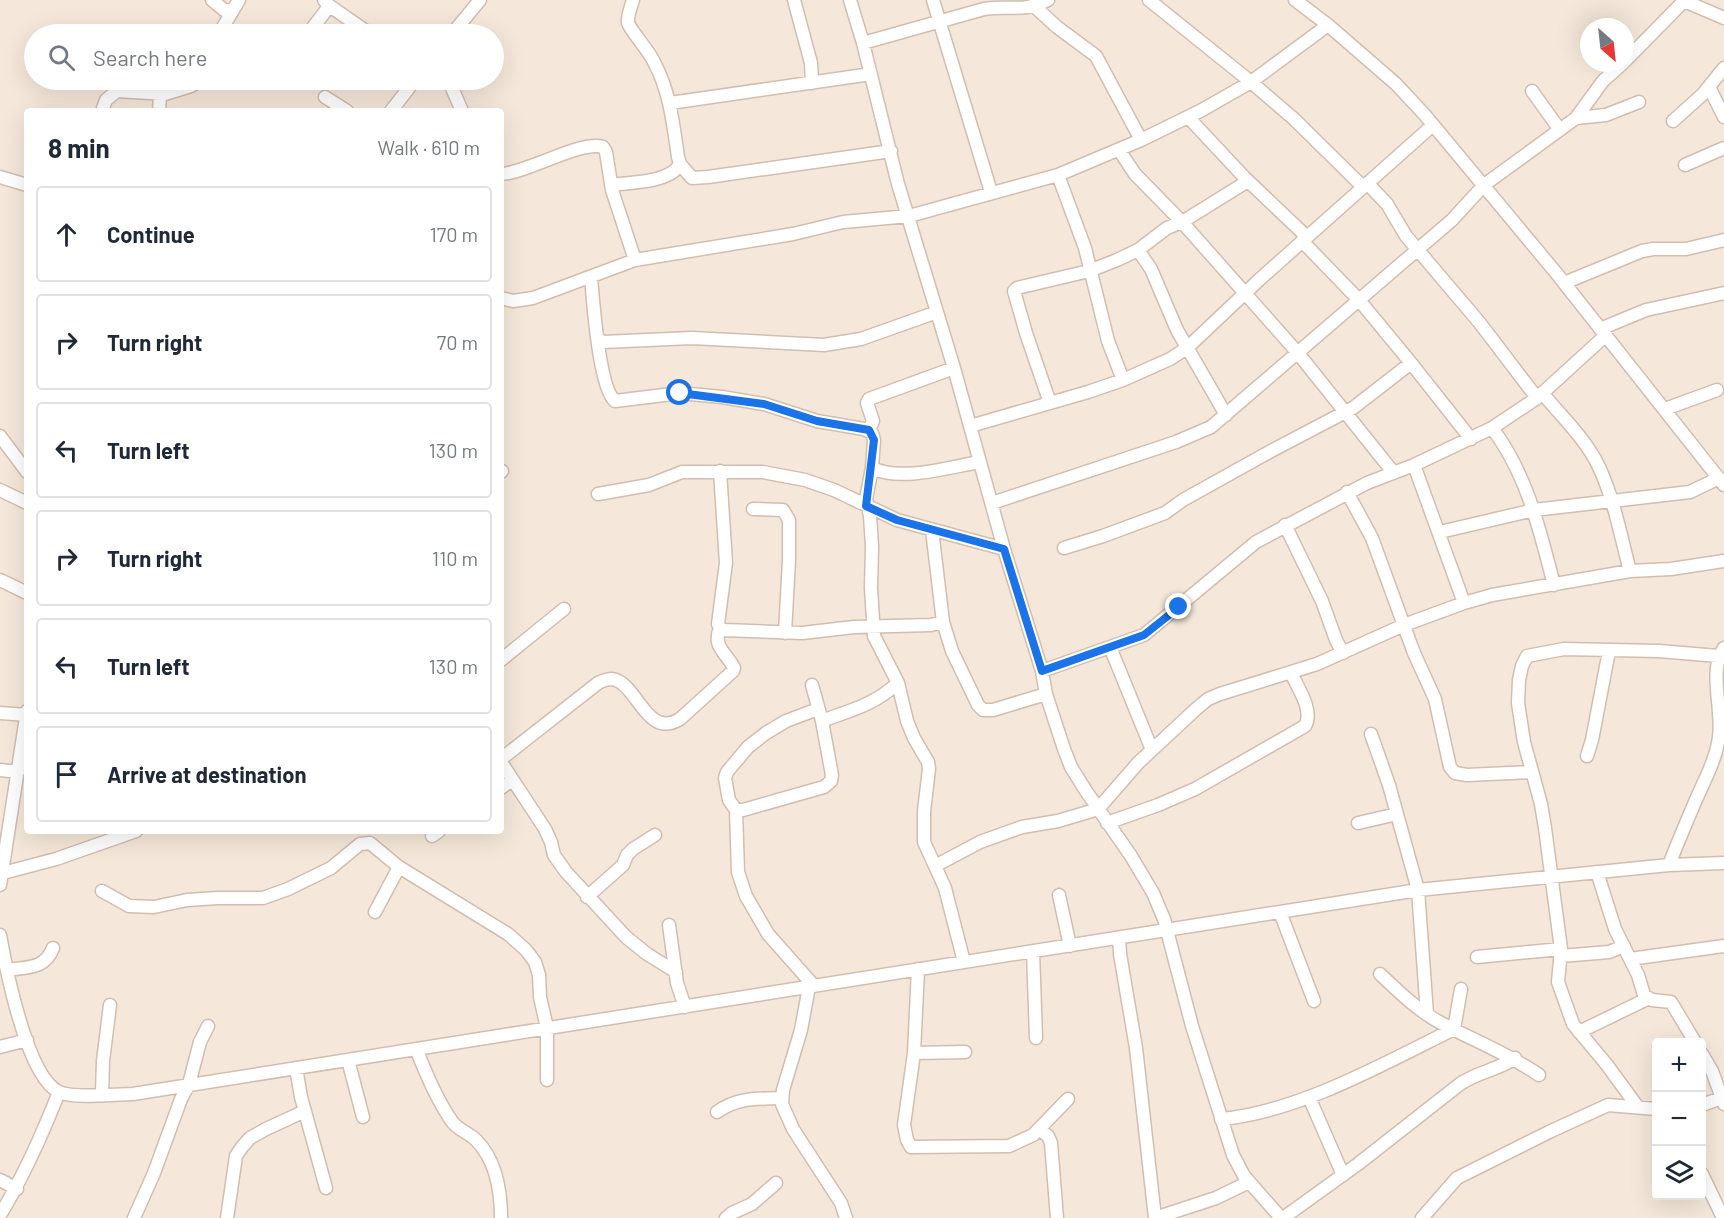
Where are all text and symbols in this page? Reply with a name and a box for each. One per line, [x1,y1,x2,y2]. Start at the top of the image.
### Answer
north arrow [1580,18,1634,72]
search box [24,24,504,90]
icon: search [45,41,78,74]
text: Search here [93,44,207,70]
text: 8 min [48,132,110,163]
text: Walk · 610 m [378,135,480,159]
icon: ahead [50,218,83,251]
text: Continue [107,221,195,247]
text: 170 m [430,222,478,246]
icon: right [50,326,83,359]
text: Turn right [107,329,202,355]
text: 70 m [437,330,478,354]
route start [666,379,692,405]
icon: left [50,434,83,467]
text: Turn left [107,437,190,463]
text: 130 m [429,438,478,462]
icon: right [50,542,83,575]
text: Turn right [107,545,202,571]
text: 110 m [432,546,478,570]
route end [1165,593,1191,619]
icon: left [50,650,83,683]
text: Turn left [107,653,190,679]
text: 130 m [429,654,478,678]
icon: arrive [50,758,83,791]
text: Arrive at destination [107,761,306,787]
map controls [1652,1038,1706,1200]
button: + [1652,1038,1706,1092]
button: − [1652,1092,1706,1146]
button: layers [1652,1146,1706,1200]

